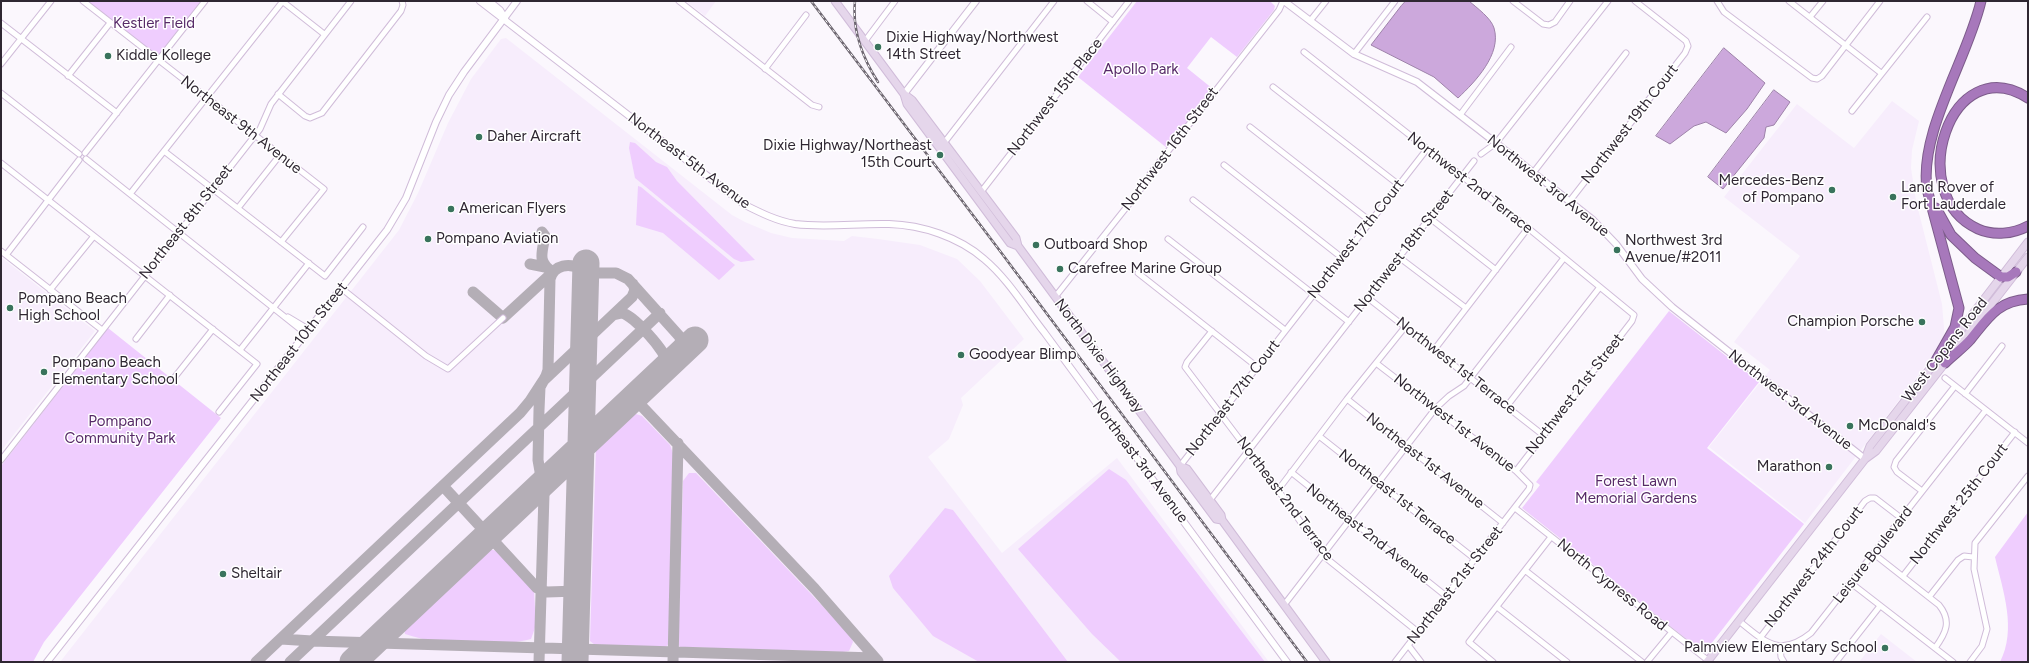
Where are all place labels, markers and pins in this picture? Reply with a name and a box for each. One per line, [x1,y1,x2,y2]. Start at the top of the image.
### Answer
place label: Dixie Highway/Northwest 14th Street [886,29,1059,64]
marker: Dixie Highway/Northwest 14th Street [873,42,883,52]
place label: Kiddle Kollege [116,47,211,65]
marker: Kiddle Kollege [103,51,113,61]
place label: Daher Aircraft [487,128,581,146]
marker: Daher Aircraft [474,132,484,142]
place label: Dixie Highway/Northeast 15th Court [763,137,932,172]
marker: Dixie Highway/Northeast 15th Court [935,150,945,160]
place label: Mercedes-Benz of Pompano [1718,172,1824,207]
place label: Land Rover of Fort Lauderdale [1901,179,2006,214]
marker: Mercedes-Benz of Pompano [1827,185,1837,195]
marker: Land Rover of Fort Lauderdale [1888,192,1898,202]
place label: American Flyers [459,200,566,218]
marker: American Flyers [446,204,456,214]
place label: Pompano Aviation [436,230,558,248]
place label: Northwest 3rd Avenue/#2011 [1625,232,1722,267]
marker: Pompano Aviation [423,234,433,244]
place label: Outboard Shop [1044,236,1148,254]
marker: Outboard Shop [1031,240,1041,250]
marker: Northwest 3rd Avenue/#2011 [1612,245,1622,255]
place label: Carefree Marine Group [1068,260,1222,278]
marker: Carefree Marine Group [1055,264,1065,274]
place label: Pompano Beach High School [18,290,127,325]
marker: Pompano Beach High School [5,303,15,313]
place label: Champion Porsche [1787,313,1914,331]
marker: Champion Porsche [1917,317,1927,327]
place label: Goodyear Blimp [969,346,1076,364]
marker: Goodyear Blimp [956,350,966,360]
place label: Pompano Beach Elementary School [52,354,178,389]
marker: Pompano Beach Elementary School [39,367,49,377]
place label: McDonald's [1858,417,1936,435]
marker: McDonald's [1845,421,1855,431]
place label: Marathon [1757,458,1821,476]
marker: Marathon [1824,462,1834,472]
place label: Sheltair [231,565,282,583]
marker: Sheltair [218,569,228,579]
place label: Palmview Elementary School [1684,639,1877,657]
marker: Palmview Elementary School [1880,643,1890,653]

